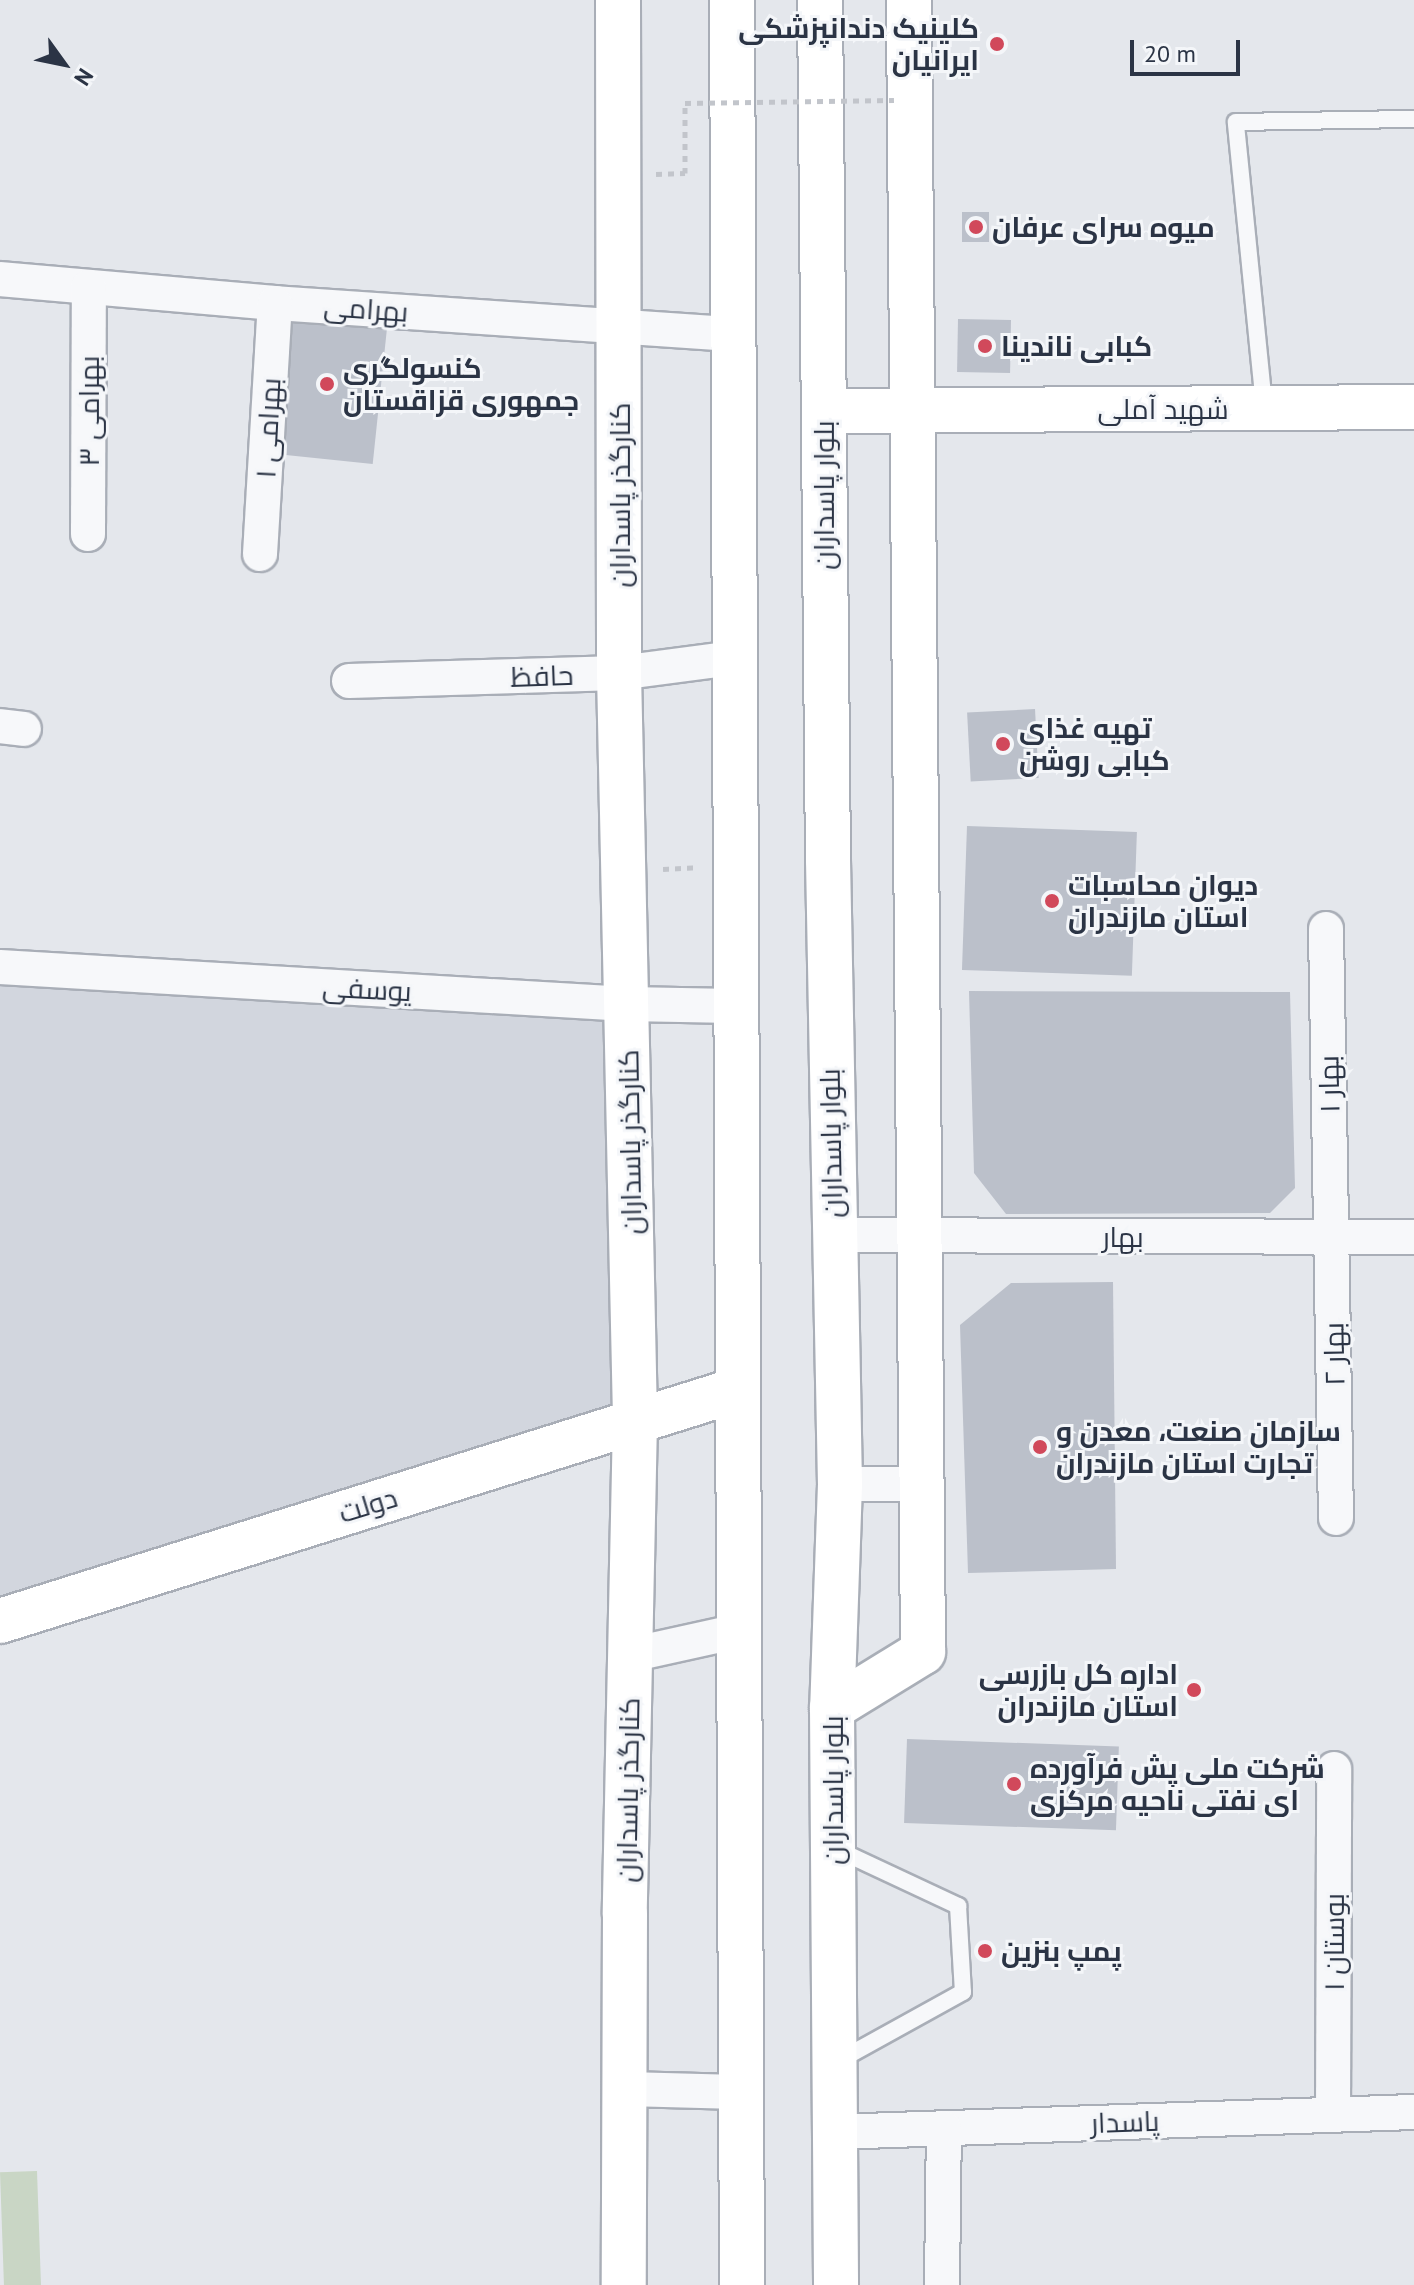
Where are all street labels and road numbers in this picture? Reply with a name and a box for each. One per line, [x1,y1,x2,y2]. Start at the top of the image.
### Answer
street label: بهرامی [323,289,409,329]
street label: بهرامی ۳ [72,355,106,467]
street label: بهرامی ۱ [249,377,287,479]
street label: شهید آملی [1097,392,1229,426]
street label: کنارگذر پاسداران [603,402,637,588]
street label: بلوار پاسداران [807,420,841,570]
street label: حافظ [510,658,574,694]
street label: یوسفی [321,970,413,1008]
street label: کنارگذر پاسداران [612,1049,648,1235]
street label: بهار ۱ [1312,1055,1346,1113]
street label: بلوار پاسداران [813,1068,849,1218]
street label: بهار [1102,1220,1144,1254]
street label: بهار ۲ [1317,1322,1351,1386]
street label: دولت [335,1480,401,1530]
street label: کنارگذر پاسداران [610,1697,646,1883]
street label: بلوار پاسداران [816,1715,850,1865]
street label: بوستان ۱ [1317,1893,1351,1991]
street label: پاسدار [1090,2104,1160,2140]

